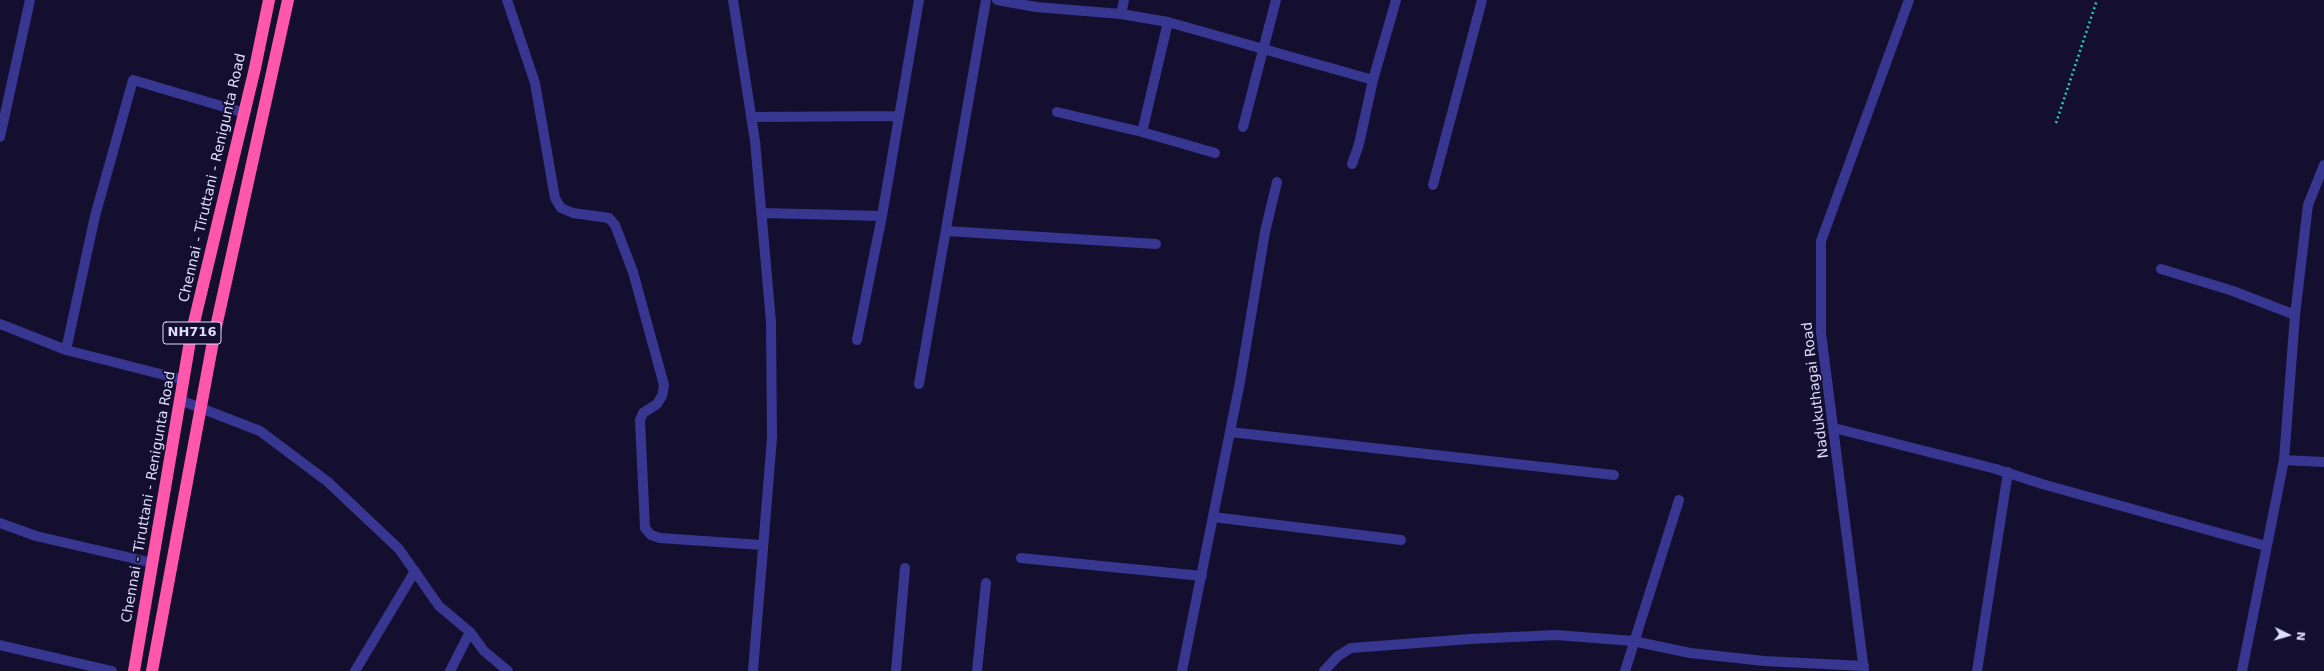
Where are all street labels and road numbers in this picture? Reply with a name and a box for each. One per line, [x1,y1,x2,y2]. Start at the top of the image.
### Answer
street label: Chennai - Tiruttani - Renigunta Road [176,52,250,304]
street label: Nadukuthagai Road [1799,321,1833,459]
road number: NH716 [163,322,221,344]
street label: Chennai - Tiruttani - Renigunta Road [119,370,179,624]

